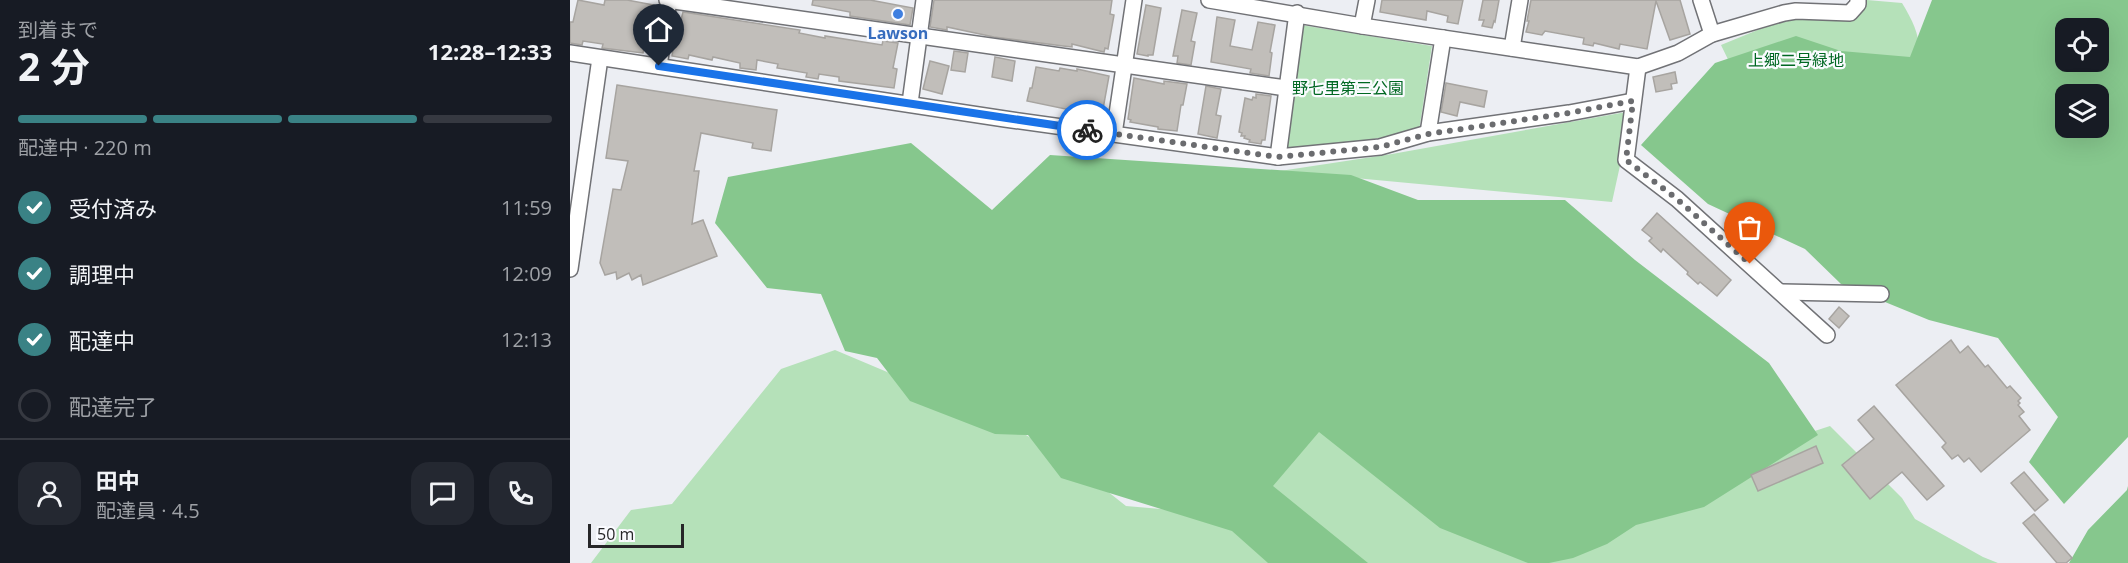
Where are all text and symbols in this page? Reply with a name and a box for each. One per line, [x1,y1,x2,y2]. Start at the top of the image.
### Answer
pin [633,4,684,66]
marker: Lawson [891,7,905,21]
icon: home [642,13,675,46]
text: 到着まで [18,16,98,43]
map controls [2055,18,2109,138]
button: locate [2055,18,2109,72]
place label: Lawson [868,22,928,44]
text: 12:28–12:33 [428,36,552,66]
text: 2 分 [18,39,89,92]
park label: 上郷二号緑地 [1748,49,1844,71]
park label: 野七里第三公園 [1292,77,1404,99]
button: layers [2055,84,2109,138]
courier [1057,100,1117,160]
icon: bike [1071,114,1104,147]
text: 配達中 · 220 m [18,134,152,161]
icon: check [18,191,51,224]
text: 受付済み [69,193,157,223]
text: 11:59 [501,194,552,221]
pin [1724,202,1775,264]
icon: bag [1733,211,1766,244]
icon: check [18,257,51,290]
text: 調理中 [69,259,135,289]
text: 12:09 [501,260,552,287]
icon: check [18,323,51,356]
text: 配達中 [69,325,135,355]
text: 12:13 [501,326,552,353]
text: 配達完了 [69,391,157,421]
button: person [18,462,81,525]
button: chat [411,462,474,525]
button: phone [489,462,552,525]
text: 田中 [96,465,140,495]
text: 配達員 · 4.5 [96,497,200,524]
scale bar [588,521,684,548]
text: 50 m [597,523,634,545]

